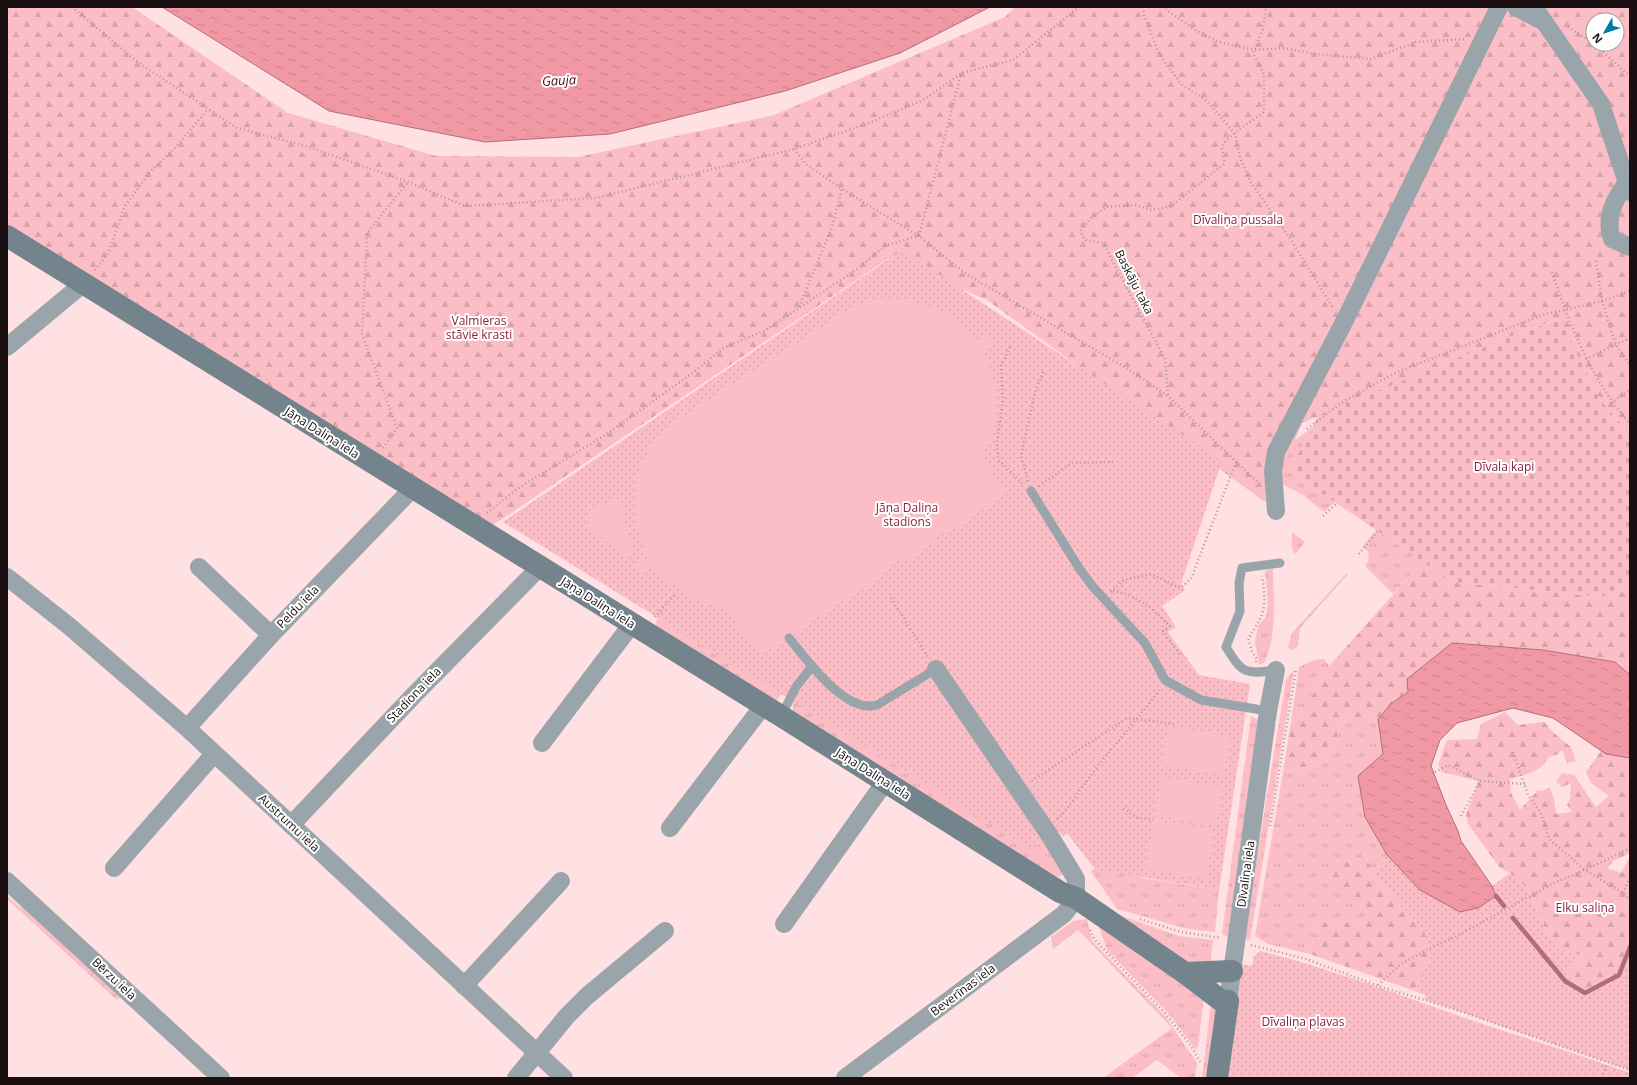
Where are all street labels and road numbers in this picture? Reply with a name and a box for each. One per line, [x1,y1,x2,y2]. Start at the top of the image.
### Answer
street label: Baskāju taka [1111,246,1158,317]
street label: Jāņa Daliņa iela [281,402,363,462]
street label: Jāņa Daliņa iela [557,572,639,632]
street label: Peldu iela [273,581,323,632]
street label: Stadiona iela [383,663,445,726]
street label: Jāņa Daliņa iela [832,743,914,803]
street label: Austrumu iela [255,790,324,856]
street label: Dīvaliņa iela [1232,840,1259,908]
street label: Bērzu iela [88,954,140,1004]
street label: Beverīnas iela [927,959,999,1020]

